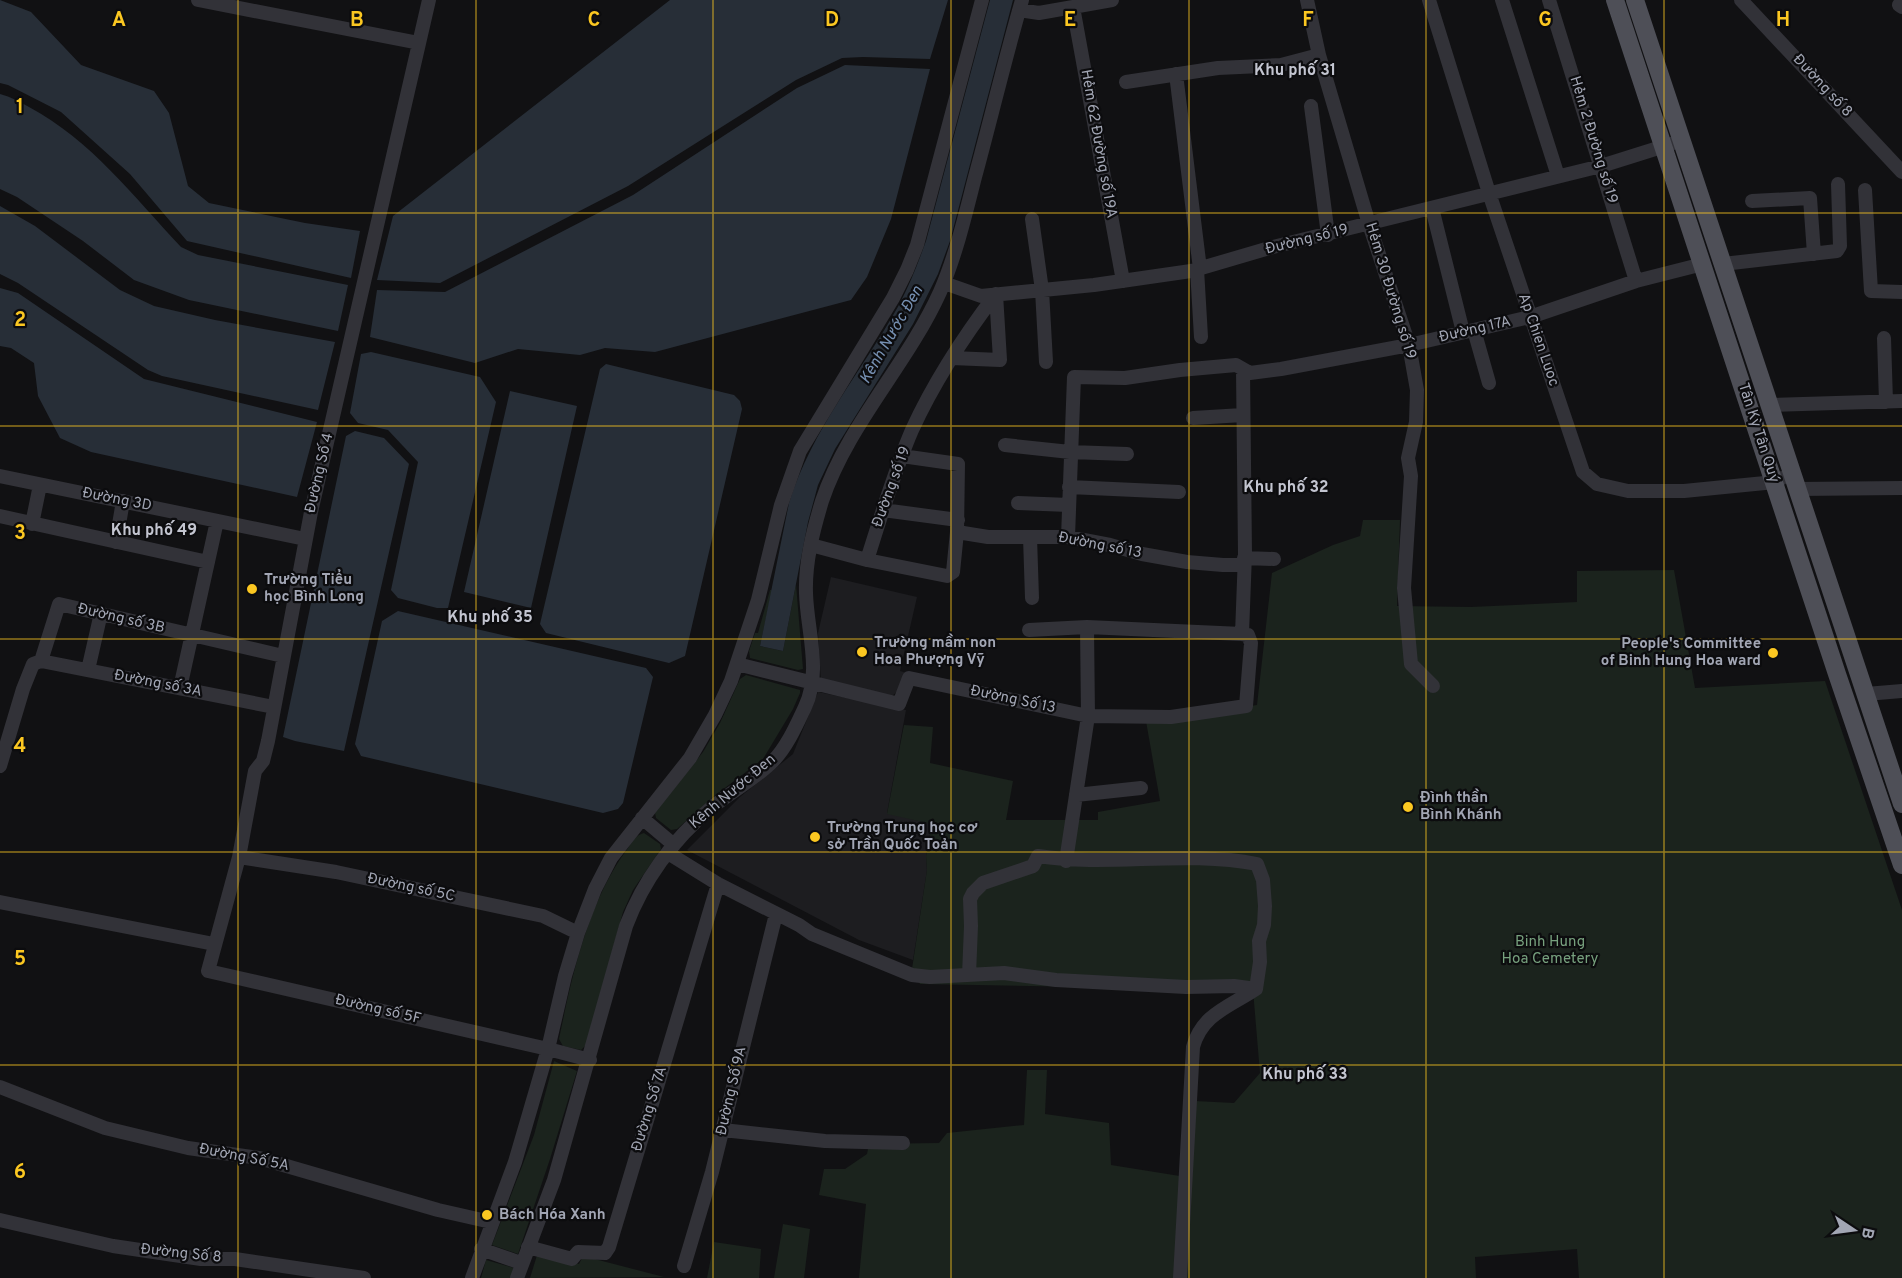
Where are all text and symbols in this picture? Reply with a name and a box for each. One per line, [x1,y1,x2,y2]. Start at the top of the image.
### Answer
text: A [112,8,126,34]
text: B [350,8,364,34]
text: C [588,8,600,34]
text: D [825,8,839,34]
text: E [1064,8,1076,34]
text: F [1302,8,1314,34]
text: G [1538,8,1552,34]
text: H [1776,8,1790,34]
street label: Đường số 8 [1788,50,1857,121]
district label: Khu phố 31 [1254,60,1336,81]
street label: Hẻm 62 Đường số 19A [1076,68,1121,220]
street label: Hẻm 2 Đường số 19 [1565,74,1622,206]
text: 1 [16,95,24,121]
street label: Đường số 19 [1263,220,1350,259]
street label: Hẻm 30 Đường số 19 [1360,220,1421,361]
water label: Kênh Nước Đen [856,282,928,388]
street label: Ap Chien Luoc [1513,291,1563,389]
text: 2 [14,308,26,334]
street label: Đường 17A [1437,313,1513,347]
street label: Tân Kỳ Tân Quý [1733,381,1783,485]
street label: Đường Số 4 [301,431,338,515]
street label: Đường số 19 [868,444,915,530]
district label: Khu phố 32 [1243,477,1329,498]
street label: Đường 3D [81,484,153,516]
district label: Khu phố 49 [111,520,197,541]
text: 3 [14,521,26,547]
street label: Đường số 13 [1057,528,1144,563]
place label: Trường Tiểu học Bình Long [264,569,364,607]
marker: Trường Tiểu học Bình Long [245,582,259,596]
street label: Đường số 3B [76,599,167,638]
district label: Khu phố 35 [447,607,533,628]
place label: Trường mầm non Hoa Phượng Vỹ [874,633,996,670]
place label: People's Committee of Binh Hung Hoa ward [1601,635,1761,671]
marker: Trường mầm non Hoa Phượng Vỹ [855,645,869,659]
marker: People's Committee of Binh Hung Hoa ward [1766,646,1780,660]
street label: Đường số 3A [112,665,204,702]
street label: Đường Số 13 [969,681,1058,718]
text: 4 [14,734,26,760]
street label: Kênh Nước Đen [686,750,780,834]
place label: Đình thần Bình Khánh [1420,788,1502,825]
marker: Đình thần Bình Khánh [1401,800,1415,814]
place label: Trường Trung học cơ sở Trần Quốc Toản [827,819,978,855]
marker: Trường Trung học cơ sở Trần Quốc Toản [808,830,822,844]
street label: Đường số 5C [365,868,457,907]
park label: Binh Hung Hoa Cemetery [1501,933,1599,969]
text: 5 [14,947,26,973]
street label: Đường số 5F [333,990,423,1029]
street label: Đường Số 9A [712,1044,751,1137]
street label: Đường Số 7A [627,1064,672,1154]
district label: Khu phố 33 [1262,1064,1348,1085]
street label: Đường Số 5A [197,1139,291,1176]
text: 6 [14,1160,26,1186]
north arrow [1824,1200,1884,1260]
place label: Bách Hóa Xanh [499,1206,606,1225]
marker: Bách Hóa Xanh [480,1208,494,1222]
text: B [1856,1225,1878,1241]
street label: Đường Số 8 [140,1239,223,1268]

